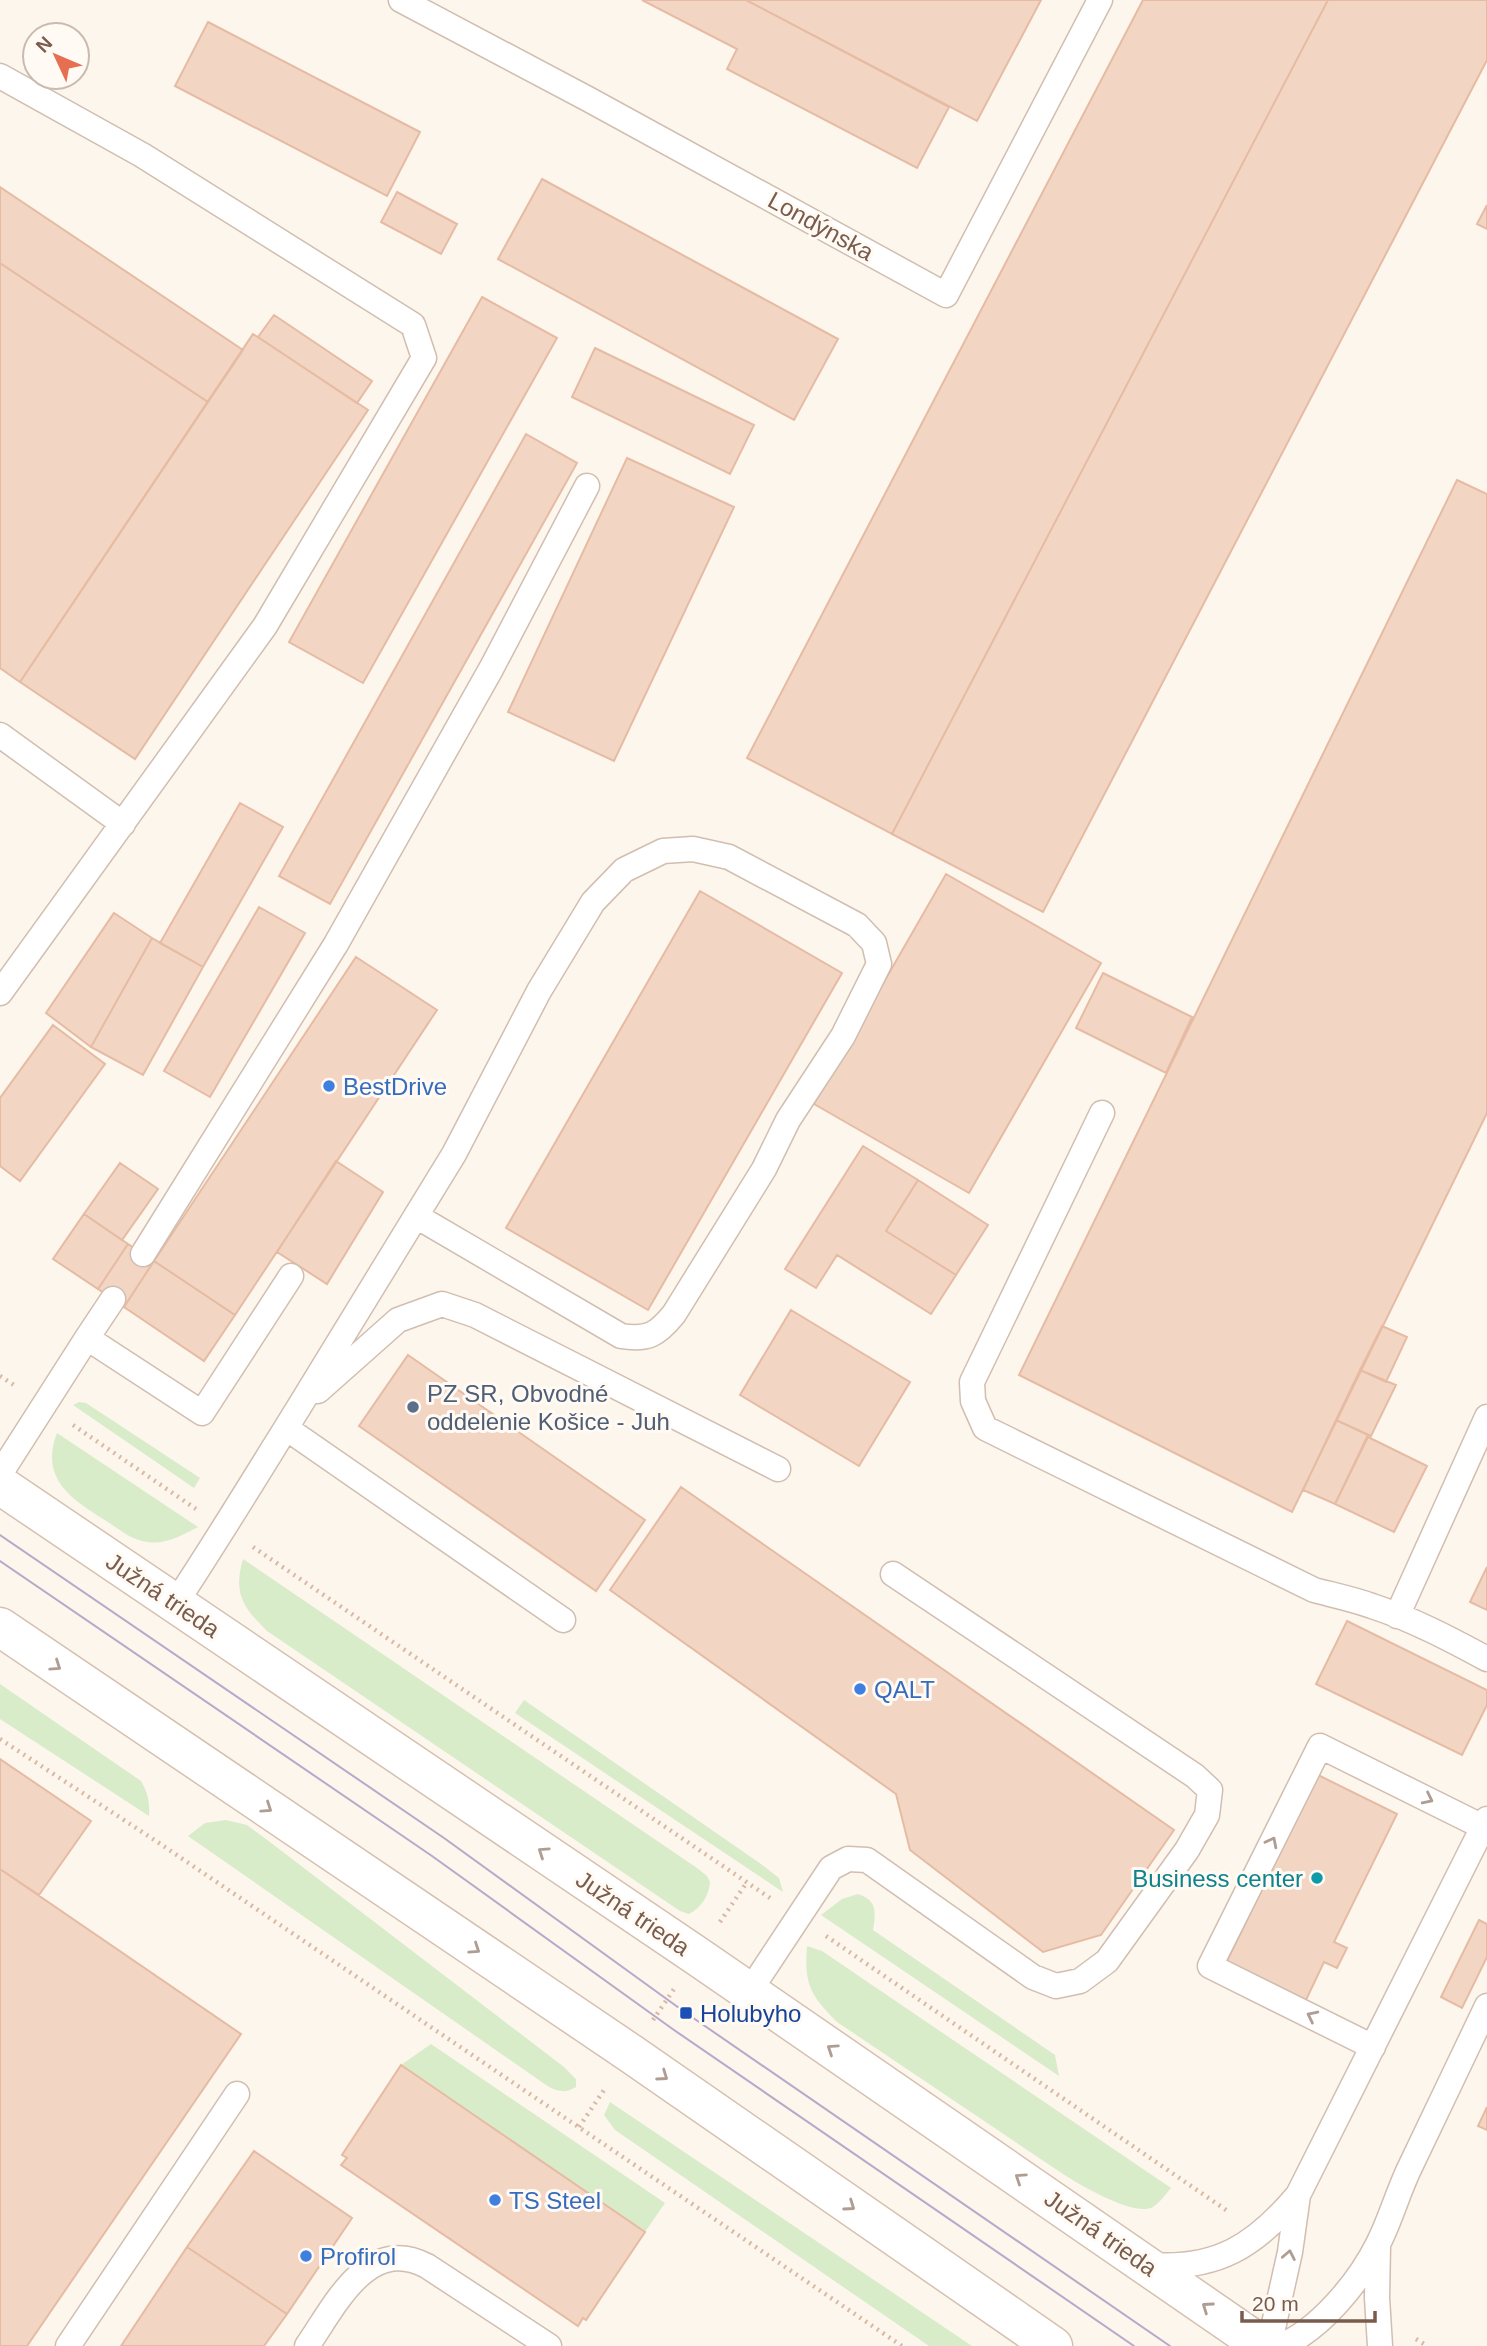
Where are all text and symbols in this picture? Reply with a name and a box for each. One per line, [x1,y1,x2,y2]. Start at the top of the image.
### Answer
north arrow [21,21,91,91]
text: N [32,32,56,57]
street label: Londýnska [764,186,879,266]
place label: BestDrive [343,1073,447,1100]
marker: BestDrive [321,1078,337,1094]
place label: PZ SR, Obvodné oddelenie Košice - Juh [427,1380,670,1435]
marker: PZ SR, Obvodné oddelenie Košice - Juh [405,1399,421,1415]
street label: Južná trieda [101,1547,225,1643]
one-way arrow [49,1658,62,1671]
place label: QALT [874,1676,935,1703]
marker: QALT [852,1681,868,1697]
one-way arrow [1421,1791,1433,1805]
one-way arrow [259,1800,272,1813]
one-way arrow [1264,1837,1278,1849]
one-way arrow [538,1848,551,1860]
street label: Južná trieda [571,1865,695,1961]
place label: Business center [1132,1865,1303,1892]
marker: Business center [1309,1870,1325,1886]
one-way arrow [467,1940,480,1953]
place label: Holubyho [700,2000,801,2027]
marker: Holubyho [678,2005,694,2021]
one-way arrow [1306,2011,1319,2025]
one-way arrow [827,2045,840,2057]
one-way arrow [655,2068,668,2080]
one-way arrow [1014,2173,1027,2186]
street label: Južná trieda [1040,2184,1163,2282]
place label: TS Steel [509,2187,601,2214]
marker: TS Steel [487,2192,503,2208]
one-way arrow [842,2197,855,2210]
place label: Profirol [320,2243,396,2270]
marker: Profirol [298,2248,314,2264]
one-way arrow [1281,2249,1296,2261]
scale bar [1242,2280,1375,2324]
text: 20 m [1252,2292,1299,2315]
one-way arrow [1202,2303,1215,2315]

